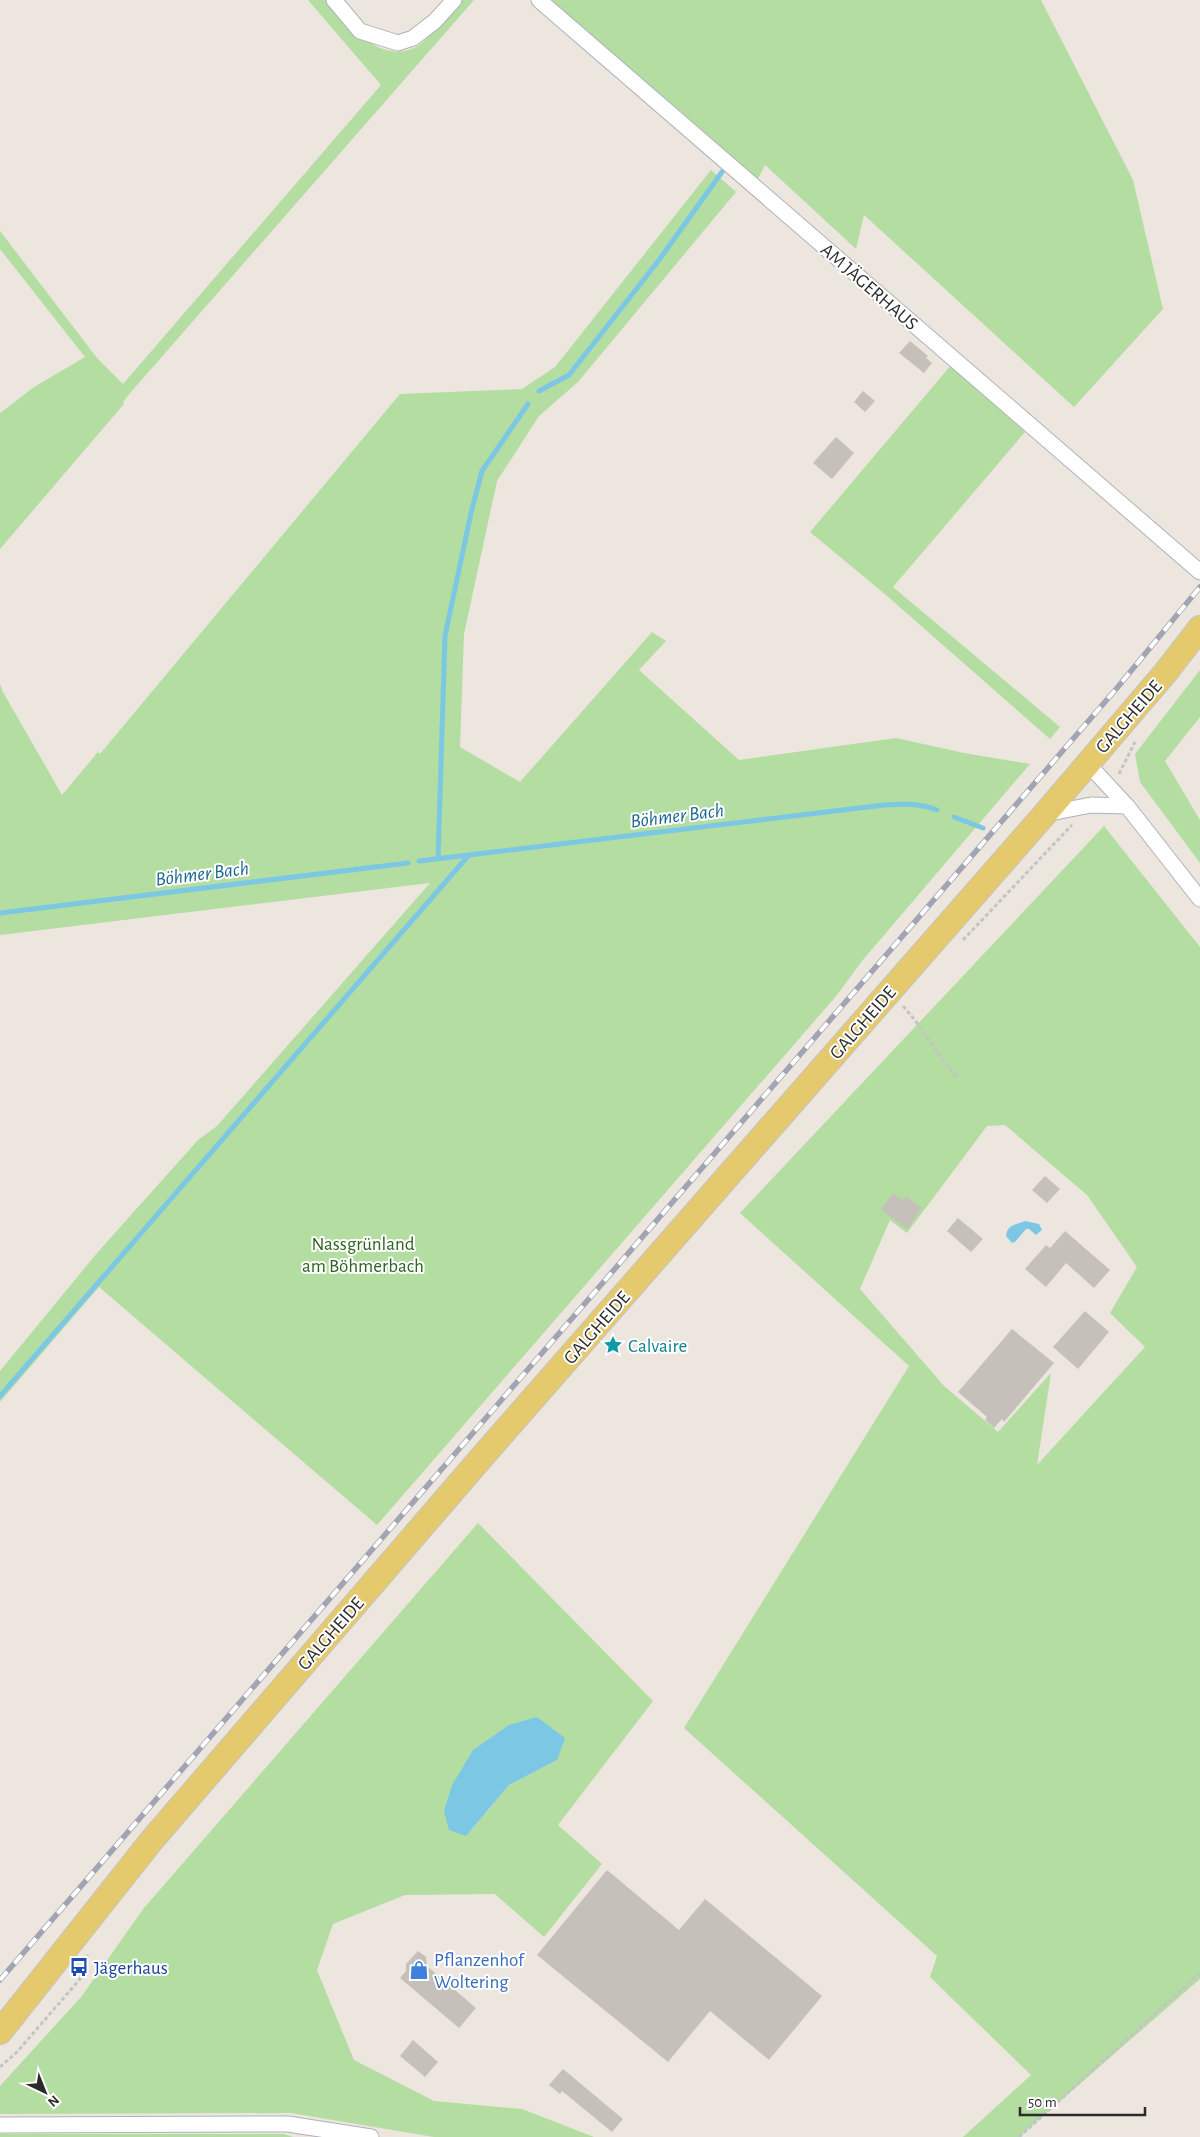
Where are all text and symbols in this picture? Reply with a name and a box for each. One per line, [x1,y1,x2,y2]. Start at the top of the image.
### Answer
street label: AM JÄGERHAUS [817,239,922,334]
street label: GALGHEIDE [1093,677,1166,757]
water label: Böhmer Bach [629,800,725,832]
water label: Böhmer Bach [154,858,250,890]
street label: GALGHEIDE [827,983,900,1063]
park label: Nassgrünland am Böhmerbach [302,1235,424,1276]
street label: GALGHEIDE [561,1288,634,1368]
place icon: Calvaire [602,1334,624,1356]
place label: Calvaire [628,1337,687,1356]
street label: GALGHEIDE [295,1594,368,1674]
place label: Pflanzenhof Woltering [434,1951,525,1992]
bus stop icon: Jägerhaus [68,1956,90,1978]
place label: Jägerhaus [94,1959,168,1978]
shop icon: Pflanzenhof Woltering [408,1959,430,1981]
north arrow [20,2067,70,2117]
scale bar [1020,2084,1145,2116]
text: N [45,2092,62,2109]
text: 50 m [1028,2095,1057,2110]

